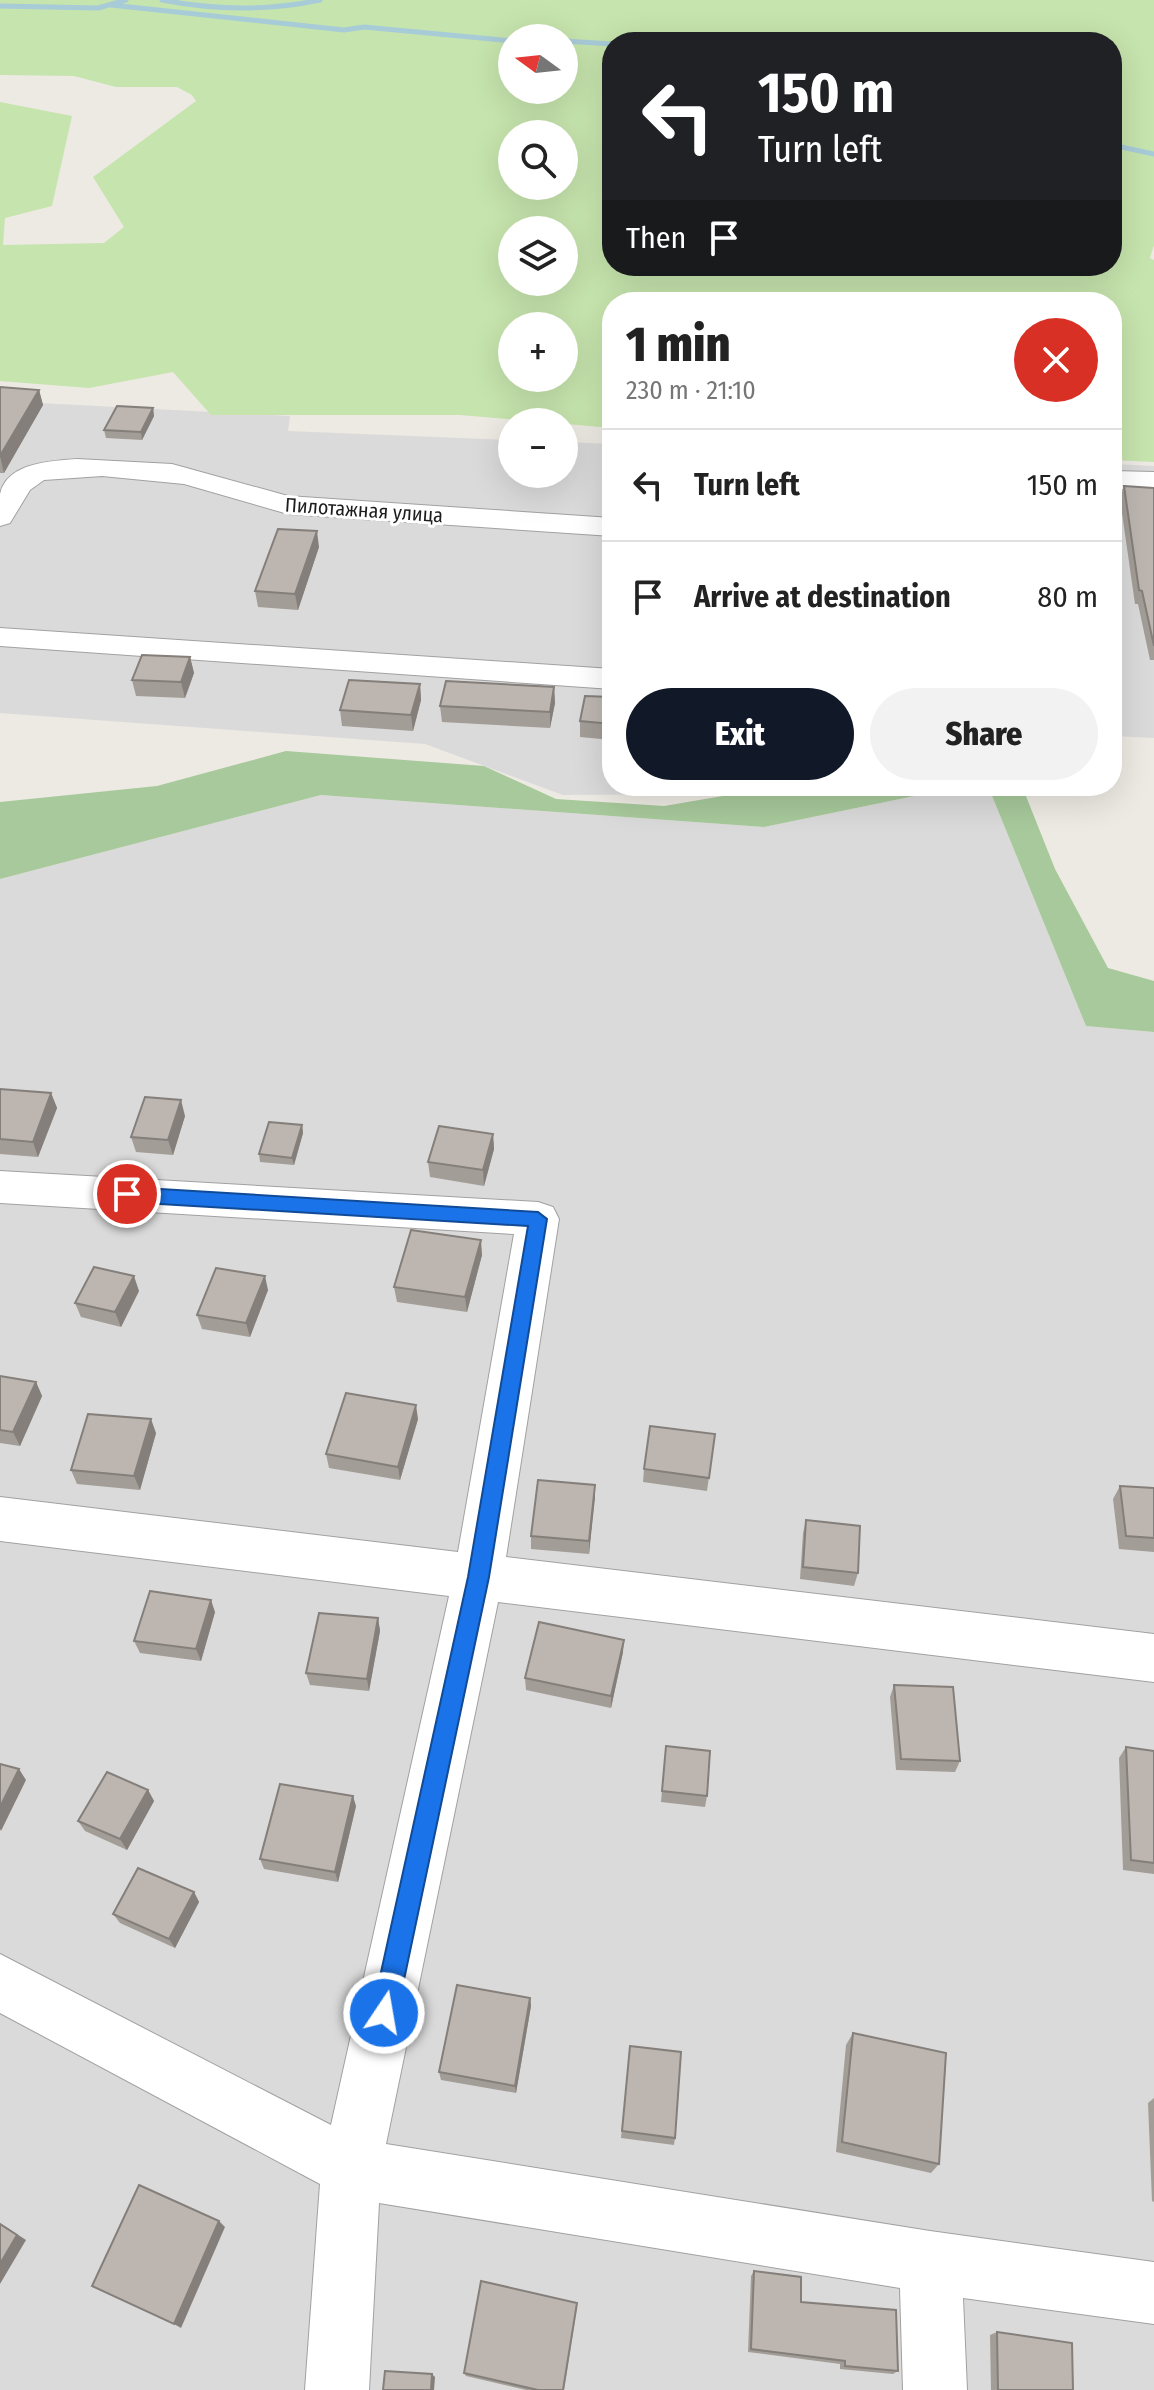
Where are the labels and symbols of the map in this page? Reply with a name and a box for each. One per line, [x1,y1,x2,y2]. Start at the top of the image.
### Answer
north arrow [498,24,578,104]
street label: Пилотажная улица [284,493,444,527]
pin [93,1160,161,1228]
position arrow [342,1971,426,2055]

